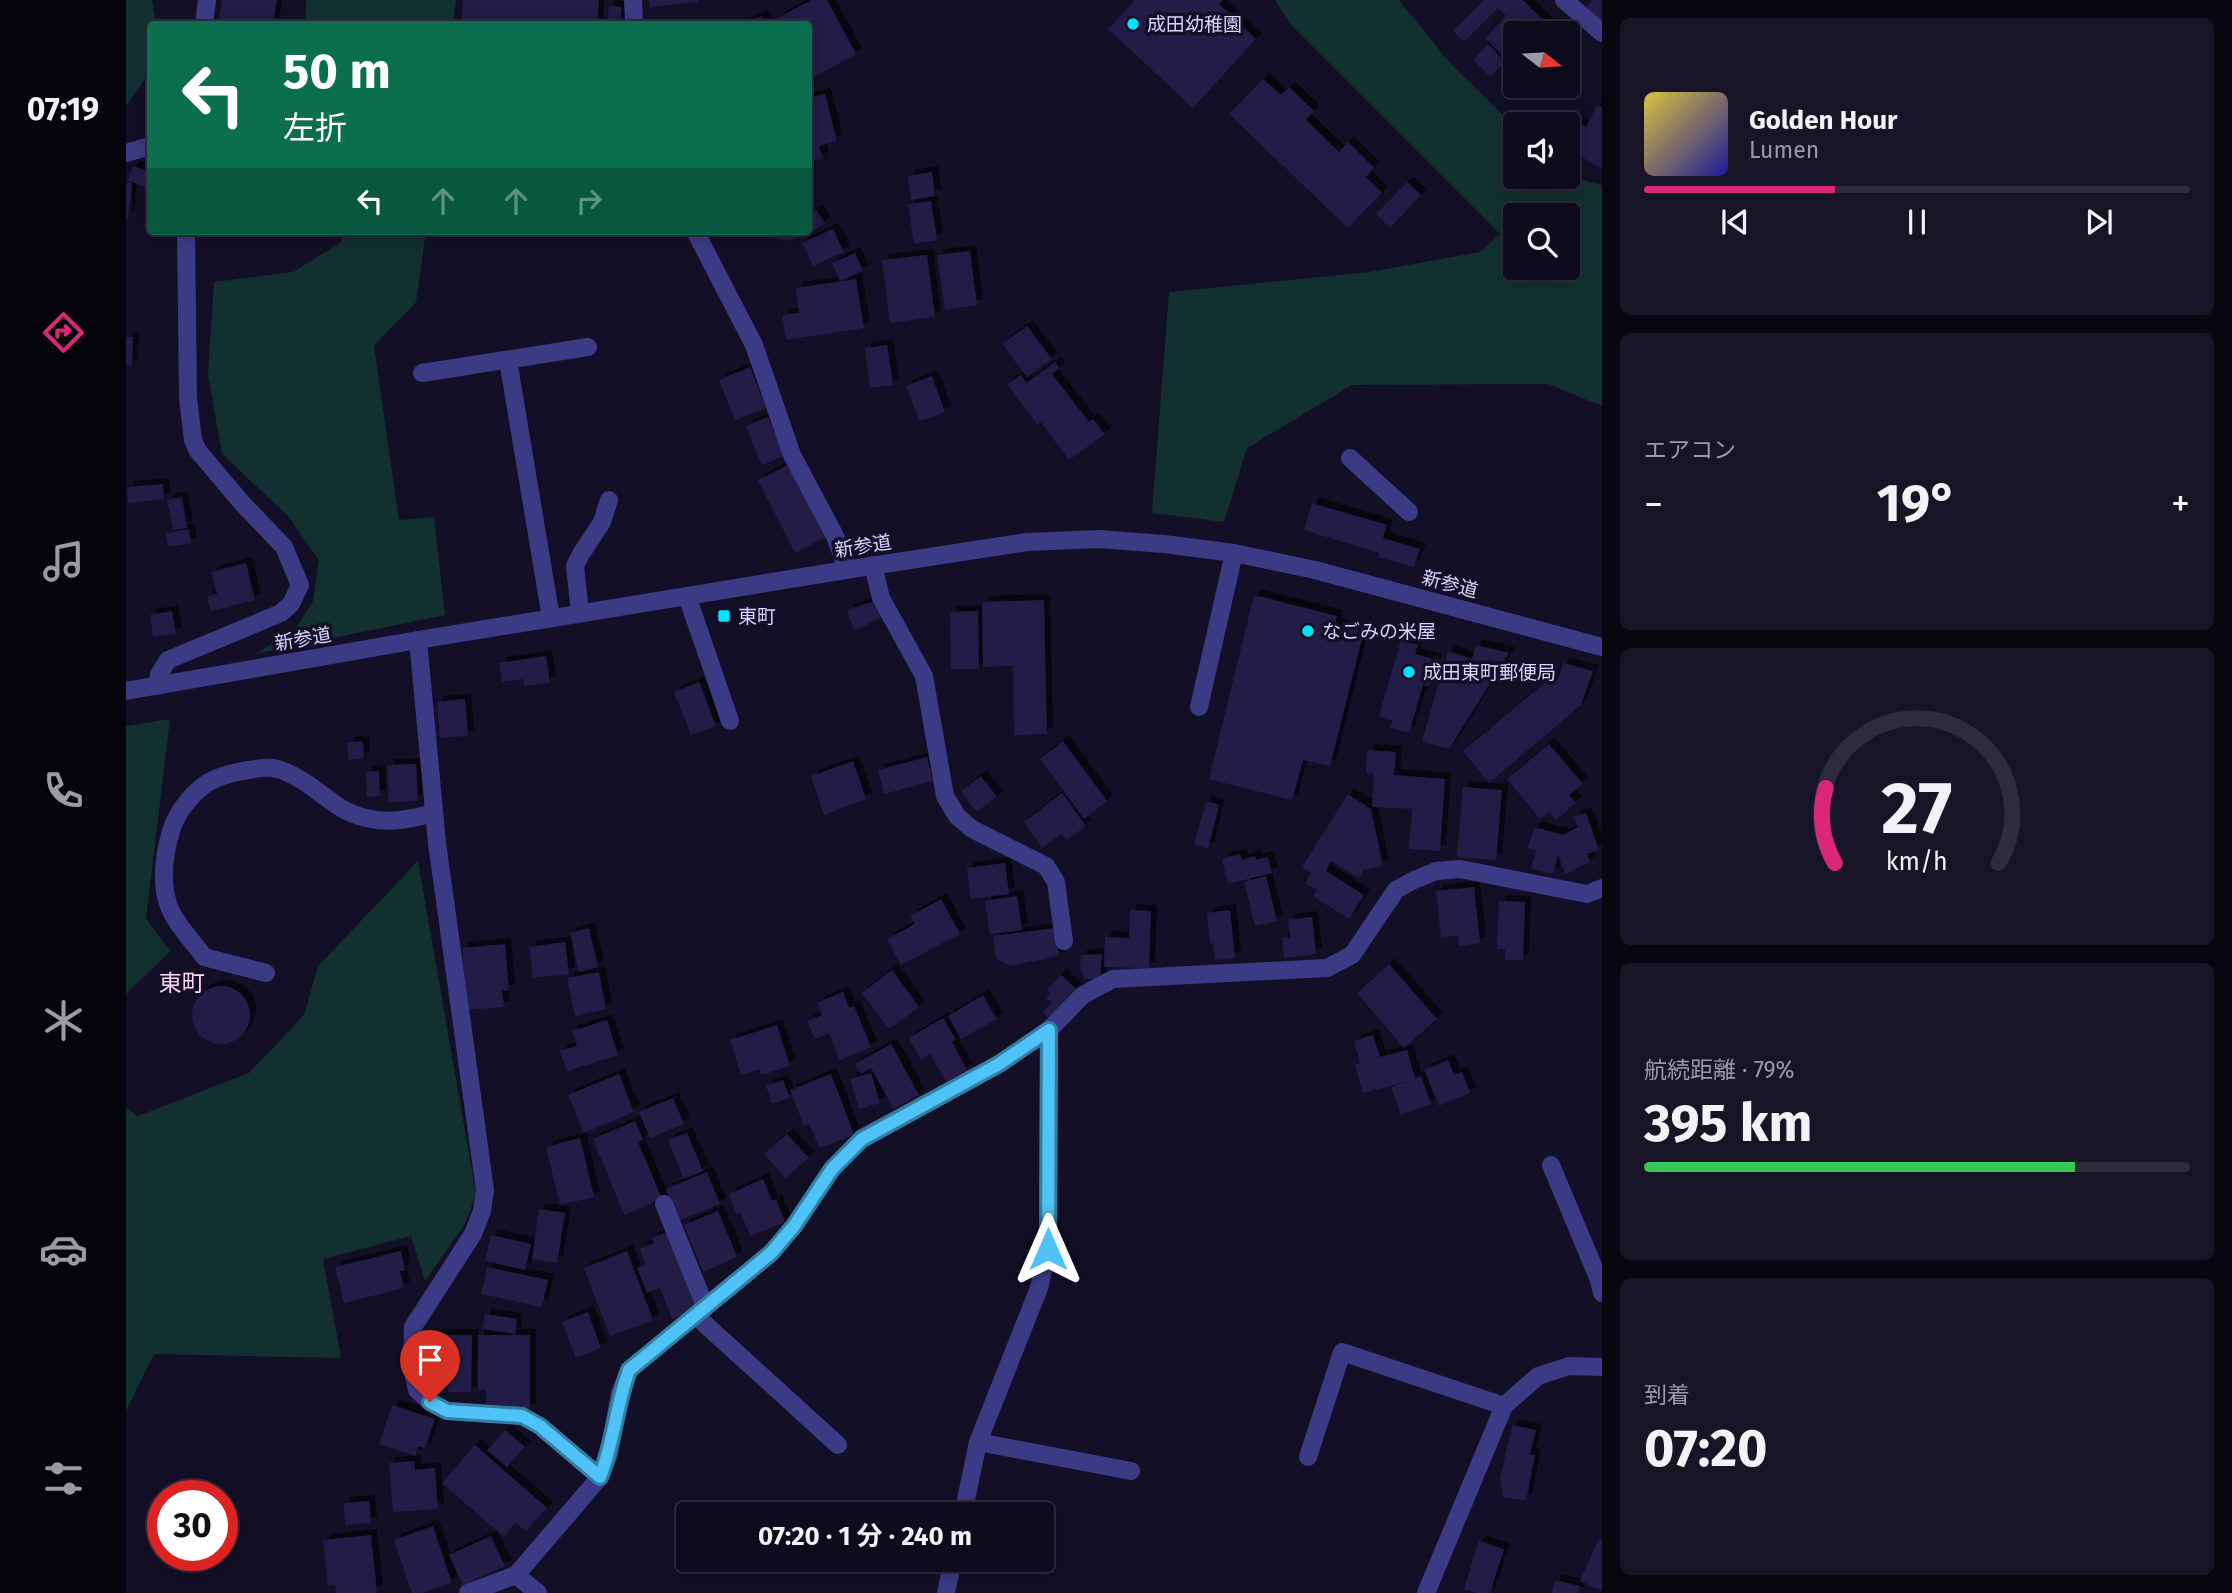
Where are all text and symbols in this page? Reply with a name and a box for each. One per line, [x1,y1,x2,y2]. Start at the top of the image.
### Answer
place label: 成田幼稚園 [1147,13,1242,36]
marker: 成田幼稚園 [1125,16,1141,32]
north arrow [1503,21,1580,98]
map controls [1503,21,1580,280]
text: 50 m [283,42,391,101]
icon: left [168,49,259,140]
text: 07:19 [27,90,99,128]
text: Golden Hour [1749,105,1897,136]
text: 左折 [283,109,347,147]
button: sound [1503,112,1580,189]
text: Lumen [1749,136,1819,164]
icon: left [351,182,389,220]
icon: ahead [424,182,462,220]
icon: ahead [497,182,535,220]
icon: right [570,182,608,220]
button: search [1503,203,1580,280]
icon: previous [1716,203,1754,241]
icon: pause [1898,203,1936,241]
icon: next [2080,203,2118,241]
icon: directions [39,308,88,357]
text: エアコン [1644,436,1736,464]
text: 19° [1877,472,1957,535]
text: − [1644,481,1663,527]
text: + [2171,481,2190,527]
street label: 新参道 [833,530,893,562]
icon: music [39,537,88,586]
street label: 新参道 [1419,566,1481,602]
place label: 東町 [738,605,776,628]
marker: 東町 [716,608,732,624]
place label: なごみの米屋 [1322,620,1436,643]
street label: 新参道 [273,623,333,655]
marker: なごみの米屋 [1300,623,1316,639]
place label: 成田東町郵便局 [1423,661,1556,684]
marker: 成田東町郵便局 [1401,664,1417,680]
text: 27 [1882,765,1952,852]
icon: phone [39,766,88,815]
text: km/h [1886,846,1948,876]
district label: 東町 [159,969,205,997]
icon: climate [39,996,88,1045]
text: 航続距離 · 79% [1644,1056,1795,1084]
text: 395 km [1644,1092,1812,1155]
position arrow [1011,1212,1085,1286]
icon: car [39,1225,88,1274]
pin [400,1330,460,1402]
icon: arrive [411,1341,449,1379]
text: 到着 [1644,1381,1690,1409]
text: 07:20 [1644,1417,1768,1480]
icon: filters [39,1454,88,1503]
speed limit sign: 30 [147,1480,238,1571]
text: 07:20 · 1 分 · 240 m [758,1521,972,1552]

